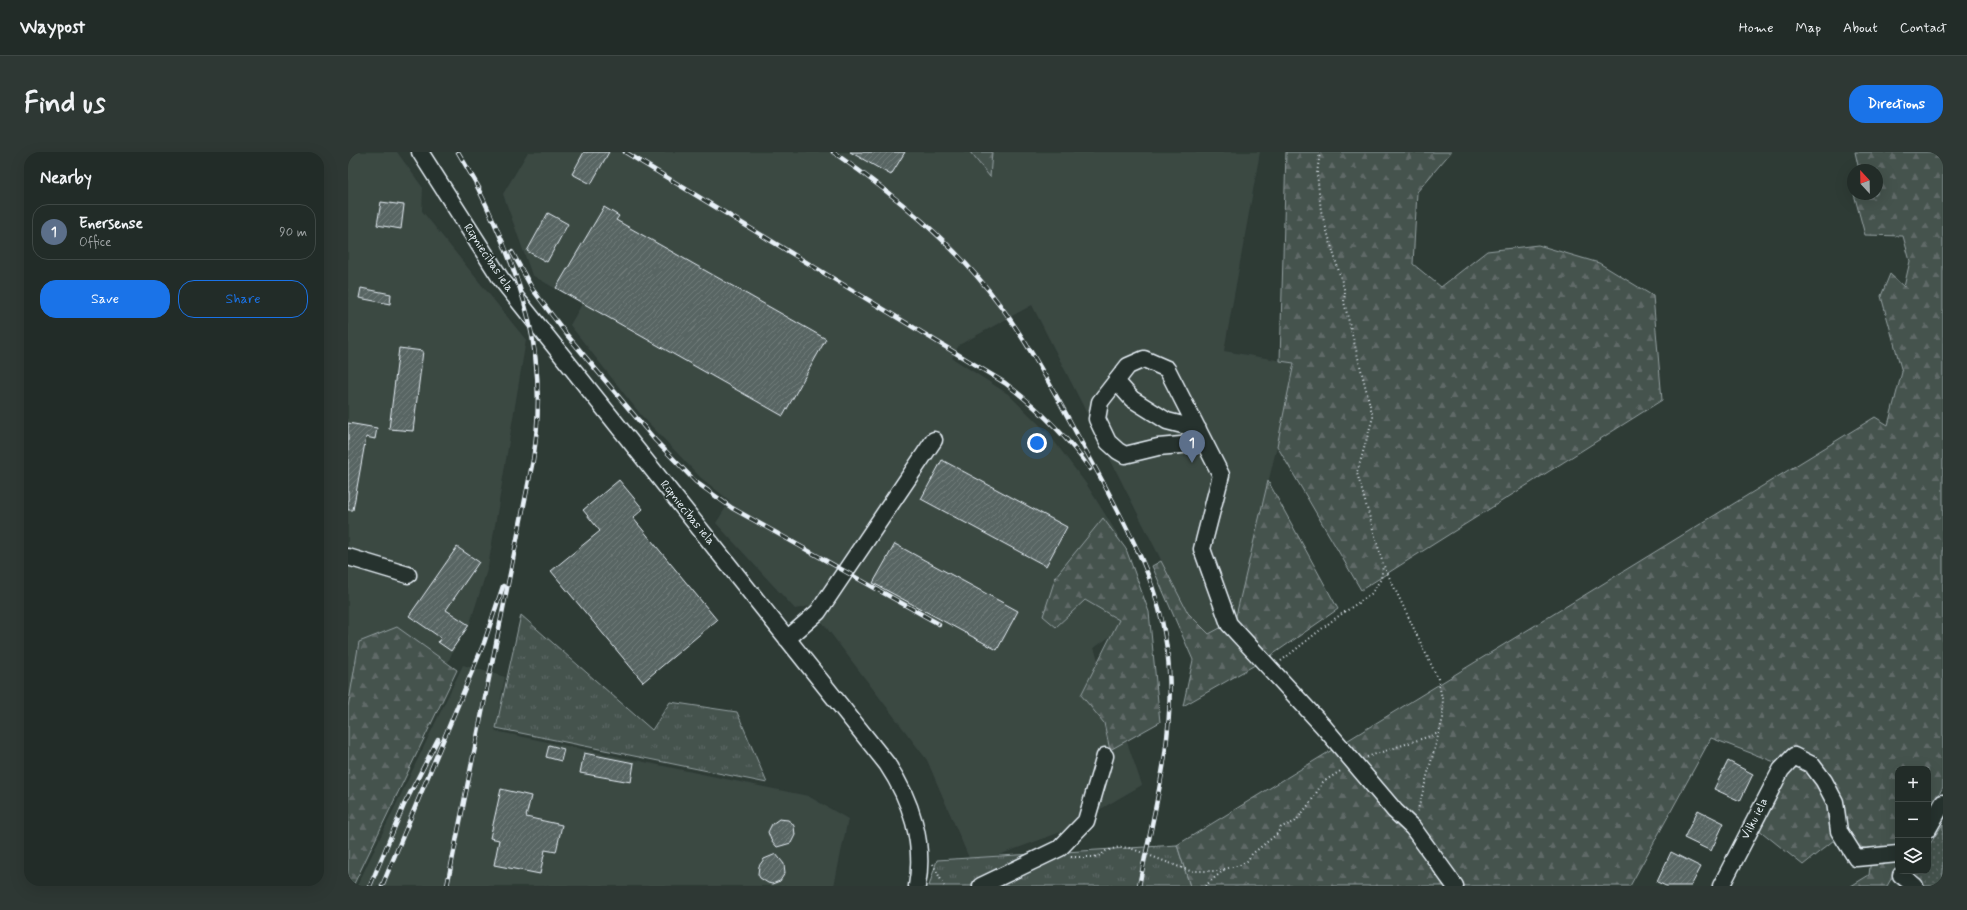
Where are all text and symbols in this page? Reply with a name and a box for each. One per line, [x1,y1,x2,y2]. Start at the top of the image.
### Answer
text: Waypost [20,15,85,40]
text: Home [1739,19,1773,37]
text: Map [1795,19,1821,37]
text: About [1843,19,1878,37]
text: Contact [1900,19,1947,37]
button: Directions [1849,85,1943,123]
text: Find us [24,86,105,123]
north arrow [1847,164,1883,200]
text: Nearby [40,167,92,189]
text: Enersense [79,214,143,234]
street label: Rūpniecības iela [459,221,517,295]
text: 1 [51,224,57,241]
text: 90 m [279,224,307,241]
text: Office [79,234,111,251]
button: Save [40,280,170,318]
button: Share [178,280,308,318]
pin: 1 [1179,430,1205,463]
your location [1027,433,1047,453]
street label: Rūpniecības iela [656,477,718,549]
map controls [1895,766,1931,874]
button: + [1895,766,1931,802]
street label: Vilku iela [1738,796,1772,842]
button: − [1895,802,1931,838]
button: layers [1895,838,1931,874]

